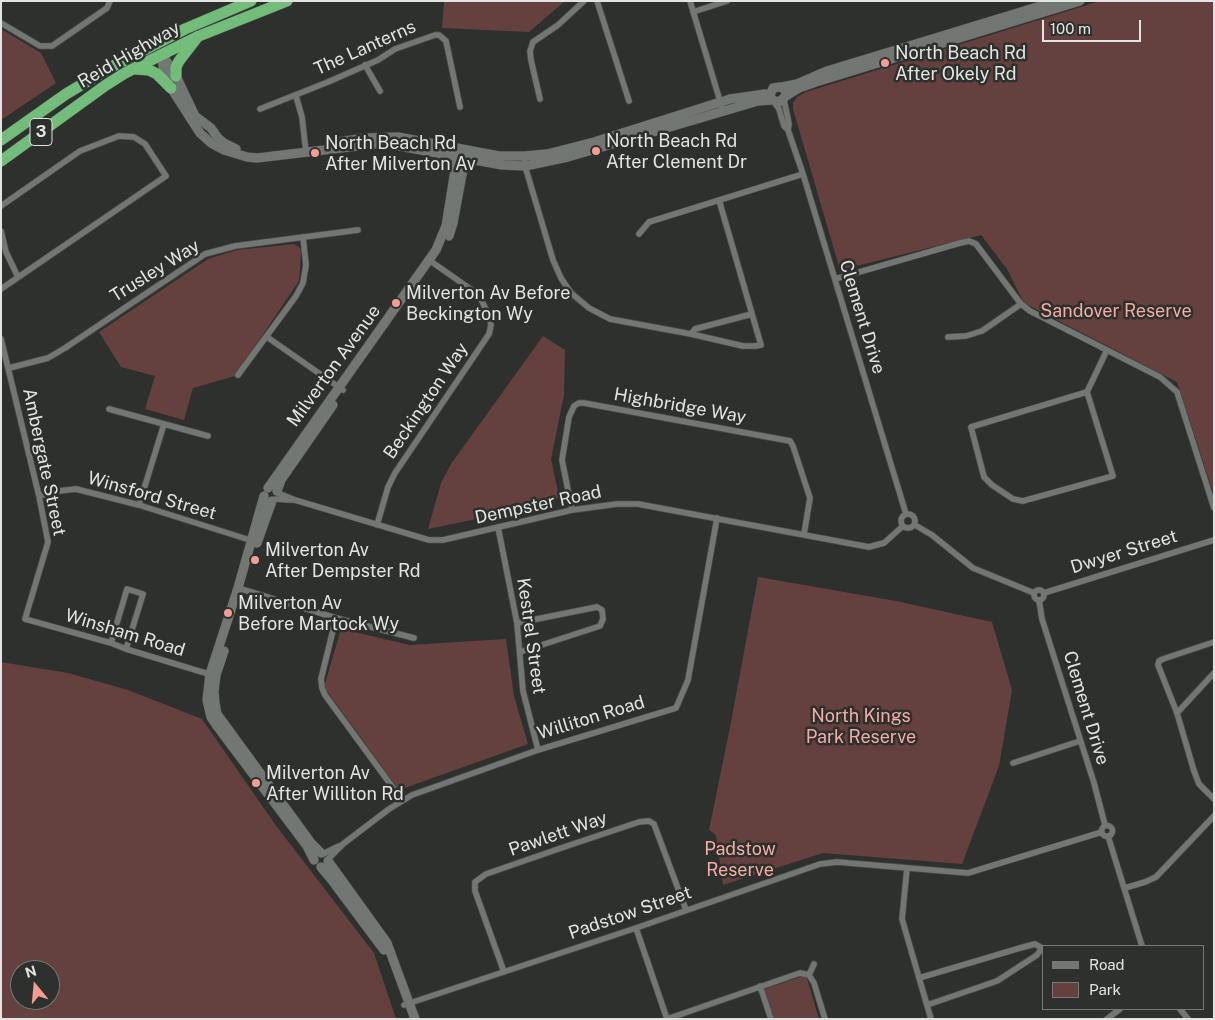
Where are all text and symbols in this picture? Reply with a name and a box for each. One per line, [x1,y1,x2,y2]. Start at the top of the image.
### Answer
scale bar [1045,10,1144,42]
street label: The Lanterns [311,16,419,80]
street label: Reid Highway [74,17,184,93]
text: 100 m [1050,20,1091,37]
place label: North Beach Rd After Okely Rd [895,42,1026,84]
marker: North Beach Rd After Okely Rd [879,57,891,69]
road number: 3 [30,118,52,146]
place label: North Beach Rd After Clement Dr [606,130,747,172]
place label: North Beach Rd After Milverton Av [325,132,476,174]
marker: North Beach Rd After Clement Dr [590,145,602,157]
marker: North Beach Rd After Milverton Av [309,147,321,159]
street label: Trusley Way [106,235,204,307]
street label: Clement Drive [834,258,890,376]
place label: Milverton Av Before Beckington Wy [406,282,571,324]
marker: Milverton Av Before Beckington Wy [390,297,402,309]
park label: Sandover Reserve [1040,300,1192,322]
street label: Milverton Avenue [283,301,385,431]
street label: Beckington Way [379,339,473,463]
street label: Highbridge Way [612,384,748,428]
street label: Ambergate Street [18,386,70,538]
street label: Winsford Street [85,467,219,525]
street label: Dempster Road [473,481,603,529]
street label: Dwyer Street [1068,526,1180,578]
place label: Milverton Av After Dempster Rd [265,539,421,582]
marker: Milverton Av After Dempster Rd [249,554,261,566]
street label: Kestrel Street [512,576,550,696]
place label: Milverton Av Before Martock Wy [238,592,399,634]
street label: Winsham Road [63,605,187,661]
marker: Milverton Av Before Martock Wy [222,607,234,619]
street label: Clement Drive [1058,649,1114,767]
street label: Williton Road [535,691,647,745]
park label: North Kings Park Reserve [806,705,916,748]
place label: Milverton Av After Williton Rd [266,762,404,804]
marker: Milverton Av After Williton Rd [250,777,262,789]
street label: Pawlett Way [506,807,610,861]
park label: Padstow Reserve [704,838,776,881]
street label: Padstow Street [566,882,694,944]
legend [1042,945,1205,1010]
text: Road [1089,956,1125,973]
north arrow [10,960,60,1010]
text: N [23,962,38,981]
text: Park [1089,981,1121,998]

